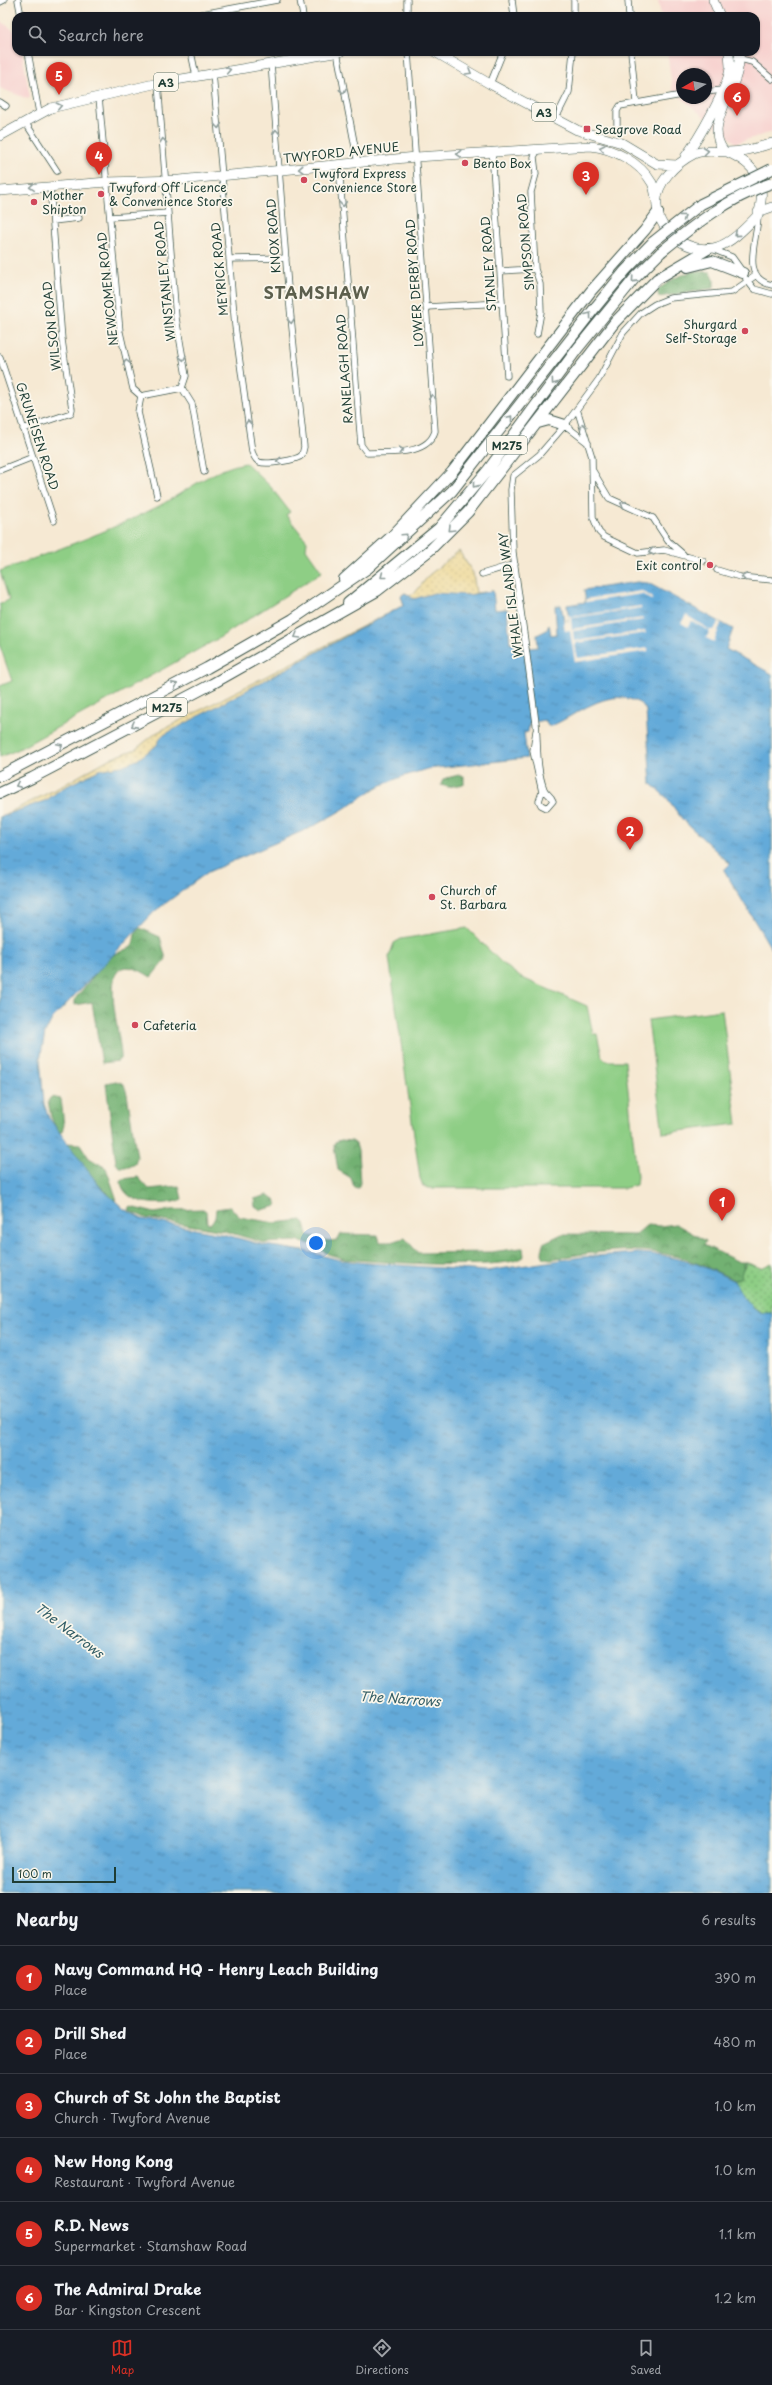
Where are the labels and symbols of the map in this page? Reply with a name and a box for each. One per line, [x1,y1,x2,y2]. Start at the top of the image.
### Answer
pin: 5 [46,62,72,95]
one-way arrow [224,67,231,75]
one-way arrow [464,67,472,74]
north arrow [676,68,712,104]
road number: A3 [154,73,178,91]
pin: 6 [724,83,750,116]
one-way arrow [339,88,347,94]
one-way arrow [55,102,62,111]
road number: A3 [532,103,556,121]
place label: Seagrove Road [595,120,682,138]
one-way arrow [213,123,222,129]
marker: Seagrove Road [582,124,592,134]
one-way arrow [271,129,280,135]
street label: TWYFORD AVENUE [282,137,400,167]
one-way arrow [158,138,167,144]
pin: 4 [86,142,112,175]
one-way arrow [599,144,605,152]
one-way arrow [703,147,709,156]
one-way arrow [456,149,462,158]
place label: Bento Box [473,154,531,172]
marker: Bento Box [460,158,470,168]
pin: 3 [573,162,599,195]
place label: Twyford Express Convenience Store [312,164,417,196]
one-way arrow [298,165,304,174]
marker: Twyford Express Convenience Store [299,175,309,185]
place label: Twyford Off Licence & Convenience Stores [109,178,233,210]
one-way arrow [29,183,35,192]
place label: Mother Shipton [42,186,87,218]
marker: Twyford Off Licence & Convenience Stores [96,189,106,199]
street label: SIMPSON ROAD [512,193,538,291]
marker: Mother Shipton [29,197,39,207]
street label: KNOX ROAD [261,198,285,274]
one-way arrow [338,201,347,207]
one-way arrow [679,215,686,222]
street label: STANLEY ROAD [476,216,500,312]
street label: LOWER DERBY ROAD [401,218,427,348]
street label: WINSTANLEY ROAD [149,220,179,342]
street label: MEYRICK ROAD [206,221,232,317]
one-way arrow [734,230,741,237]
street label: NEWCOMEN ROAD [92,231,122,347]
one-way arrow [632,275,639,282]
street label: WILSON ROAD [37,280,65,372]
district label: STAMSHAW [264,280,370,304]
one-way arrow [585,312,592,319]
street label: RANELAGH ROAD [331,314,357,424]
place label: Shurgard Self-Storage [665,315,738,347]
one-way arrow [287,318,296,324]
marker: Shurgard Self-Storage [740,326,750,336]
one-way arrow [179,355,187,361]
one-way arrow [123,359,131,365]
one-way arrow [551,378,559,385]
street label: GRUNEISEN ROAD [12,380,64,492]
one-way arrow [428,394,437,400]
one-way arrow [506,416,513,423]
one-way arrow [244,420,253,426]
one-way arrow [579,423,588,430]
road number: M275 [487,436,527,454]
one-way arrow [398,446,404,455]
one-way arrow [276,456,282,465]
one-way arrow [472,480,479,488]
one-way arrow [620,501,627,509]
one-way arrow [448,524,456,532]
street label: WHALE ISLAND WAY [493,531,527,659]
one-way arrow [400,533,408,540]
one-way arrow [648,547,654,556]
place label: Exit control [636,556,702,574]
marker: Exit control [705,560,715,570]
one-way arrow [380,571,387,578]
one-way arrow [741,573,747,582]
one-way arrow [294,632,301,639]
one-way arrow [170,682,178,690]
road number: M275 [147,698,187,716]
one-way arrow [131,720,138,728]
one-way arrow [55,743,63,751]
one-way arrow [15,780,22,788]
pin: 2 [617,817,643,850]
place label: Church of St. Barbara [440,881,507,913]
marker: Church of St. Barbara [427,892,437,902]
place label: Cafeteria [143,1016,197,1034]
marker: Cafeteria [130,1020,140,1030]
pin: 1 [709,1188,735,1221]
your location [306,1233,326,1253]
water label: The Narrows [32,1598,109,1663]
water label: The Narrows [359,1686,442,1710]
scale bar [12,1865,116,1884]

